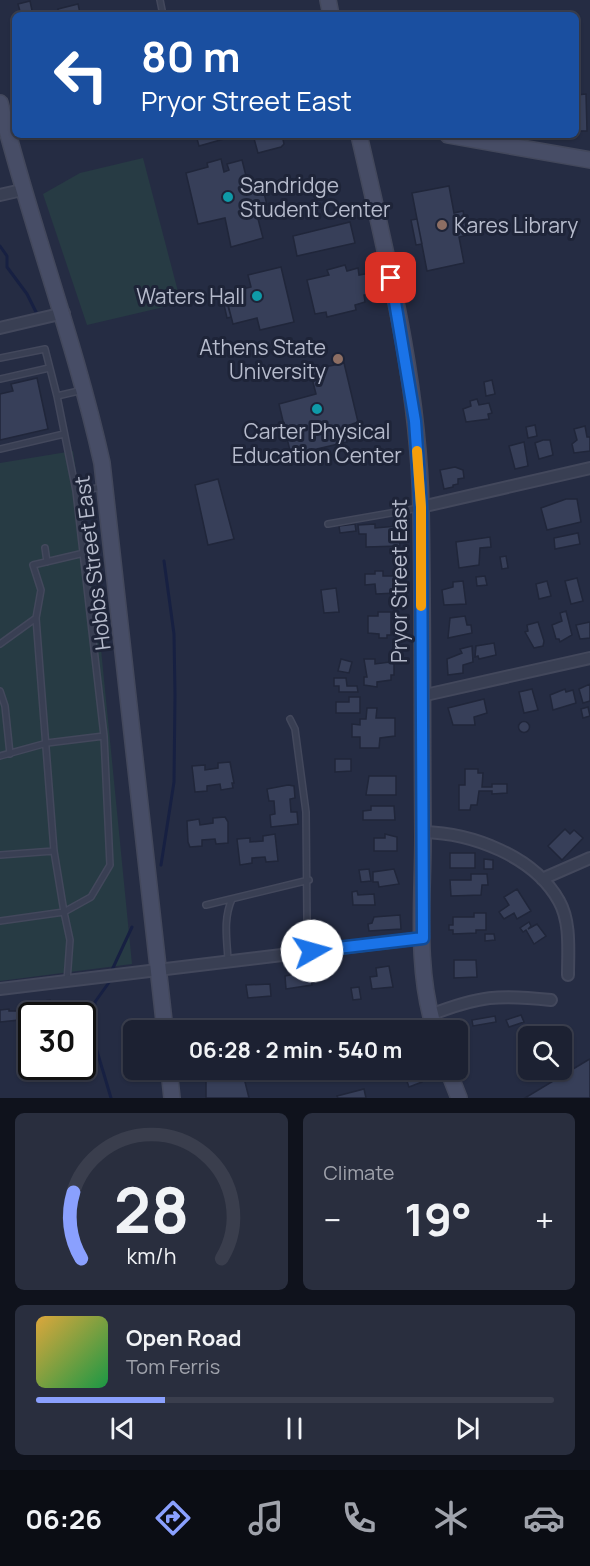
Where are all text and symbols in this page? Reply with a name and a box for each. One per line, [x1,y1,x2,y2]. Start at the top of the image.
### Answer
text: 80 m [141,27,241,85]
icon: left [42,36,120,114]
text: Pryor Street East [141,82,352,119]
place label: Sandridge Student Center [240,171,391,223]
marker: Sandridge Student Center [221,190,235,204]
place label: Kares Library [454,211,578,239]
marker: Kares Library [435,218,449,232]
pin [365,252,416,303]
icon: arrive [374,261,407,294]
place label: Waters Hall [136,282,245,310]
marker: Waters Hall [250,289,264,303]
place label: Athens State University [199,333,326,385]
marker: Athens State University [331,352,345,366]
marker: Carter Physical Education Center [310,402,324,416]
place label: Carter Physical Education Center [232,417,402,469]
street label: Hobbs Street East [67,474,117,652]
street label: Pryor Street East [385,499,413,663]
position arrow [280,919,344,983]
speed limit sign: 30 [18,1002,96,1080]
map controls [518,1026,572,1080]
button: search [518,1026,572,1080]
text: 06:28 · 2 min · 540 m [189,1035,402,1065]
text: Climate [324,1159,395,1186]
text: 28 [114,1166,189,1252]
text: 19° [404,1188,472,1250]
text: − [324,1197,341,1242]
text: + [535,1197,554,1242]
text: km/h [126,1241,176,1270]
text: Open Road [126,1323,241,1353]
text: Tom Ferris [126,1353,220,1380]
icon: previous [106,1412,139,1445]
icon: pause [278,1412,311,1445]
icon: next [451,1412,484,1445]
icon: directions [152,1497,194,1539]
icon: music [245,1497,287,1539]
icon: phone [338,1497,380,1539]
icon: climate [430,1497,472,1539]
icon: car [523,1497,565,1539]
text: 06:26 [25,1500,102,1537]

